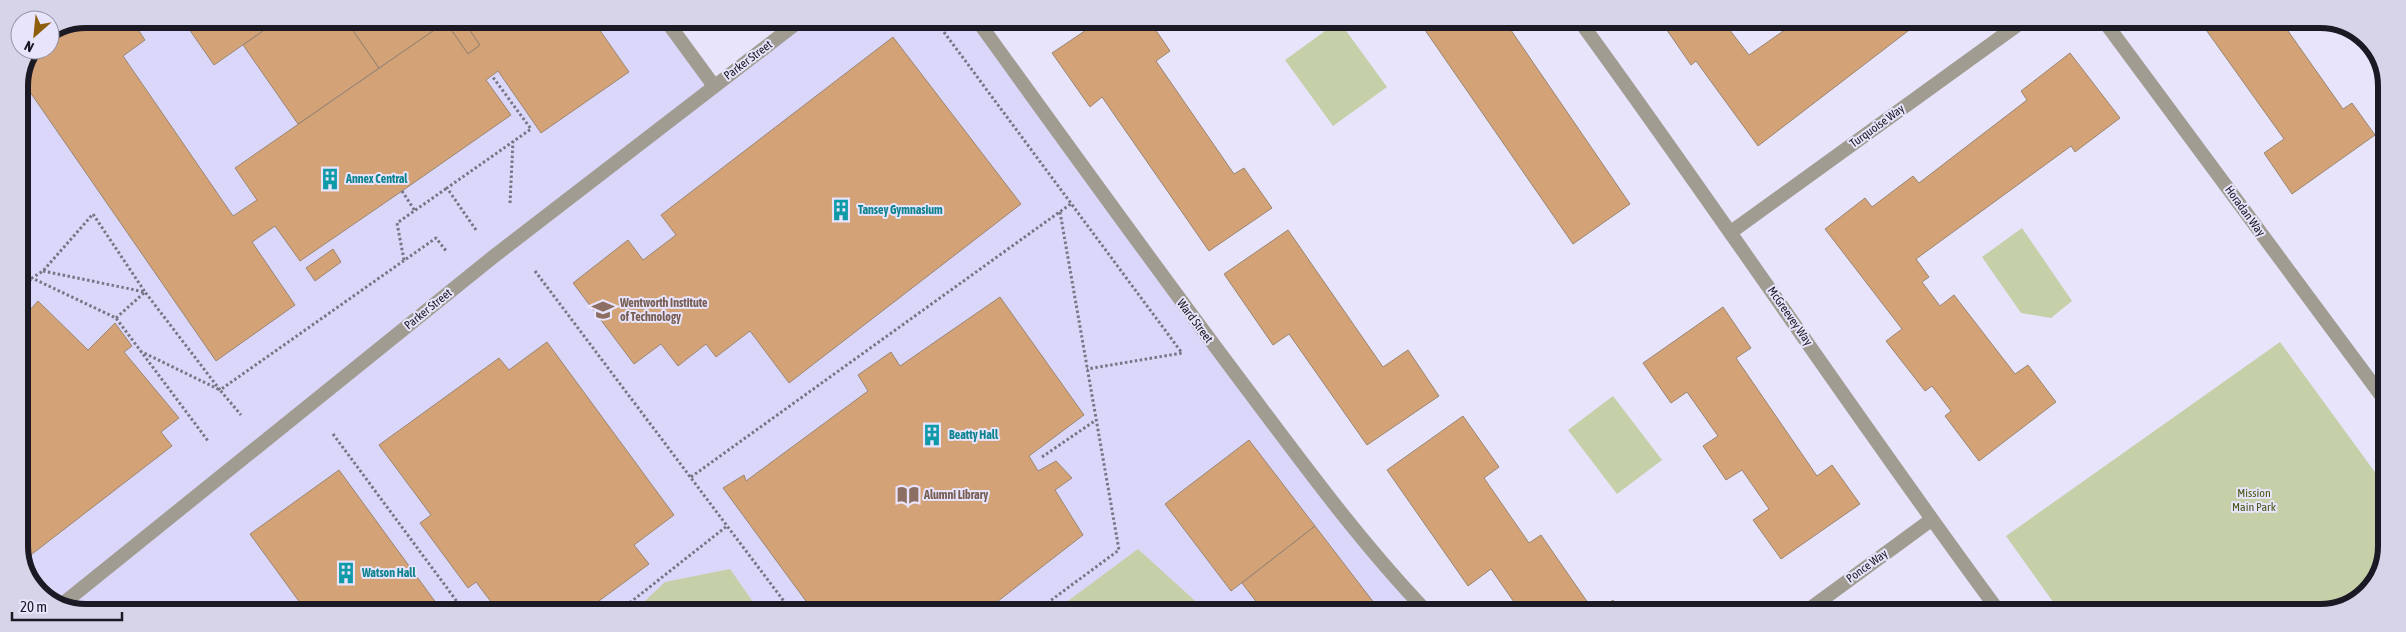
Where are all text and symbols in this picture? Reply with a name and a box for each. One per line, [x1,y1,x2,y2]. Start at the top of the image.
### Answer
north arrow [10,10,60,60]
street label: Parker Street [721,37,775,83]
text: N [22,38,36,56]
street label: Turquoise Way [1847,101,1907,150]
building icon: Annex Central [317,166,343,192]
place label: Annex Central [345,172,408,186]
street label: Horadan Way [2222,183,2268,239]
building icon: Tansey Gymnasium [828,197,854,223]
place label: Tansey Gymnasium [858,203,943,217]
street label: McGreevey Way [1765,284,1815,348]
street label: Parker Street [402,285,455,332]
place label: Wentworth Institute of Technology [619,296,708,324]
street label: Ward Street [1174,296,1216,346]
school or university icon: Wentworth Institute of Technology [590,297,616,323]
building icon: Beatty Hall [919,422,945,448]
place label: Beatty Hall [949,428,999,442]
library icon: Alumni Library [895,482,921,508]
park label: Mission Main Park [2232,486,2277,514]
place label: Alumni Library [923,488,988,502]
street label: Ponce Way [1844,546,1890,586]
building icon: Watson Hall [333,560,359,586]
place label: Watson Hall [361,566,416,580]
scale bar [12,590,122,622]
text: 20 m [20,598,47,615]

